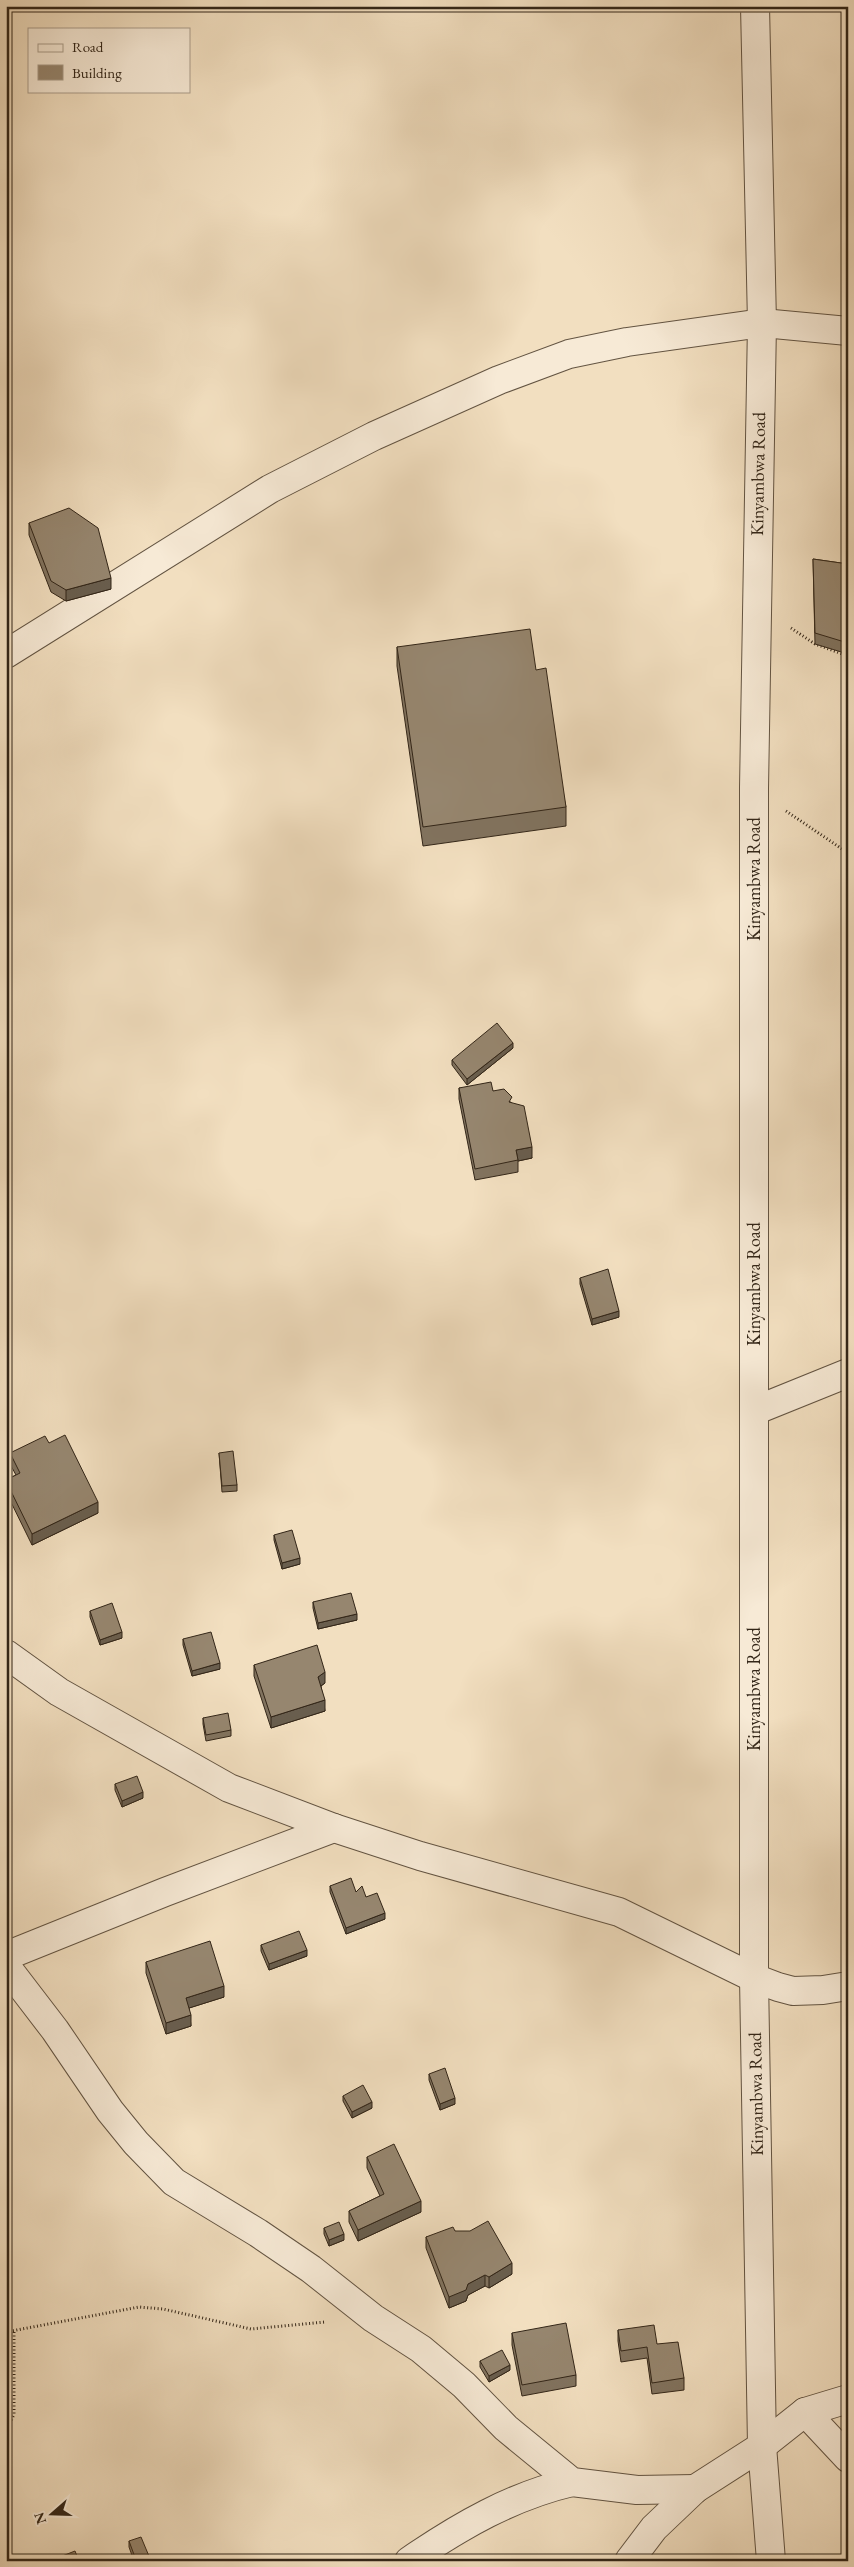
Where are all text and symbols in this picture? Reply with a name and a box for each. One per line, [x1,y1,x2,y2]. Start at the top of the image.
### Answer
legend [28,28,190,92]
text: Road [72,37,104,56]
text: Building [72,63,122,82]
street label: Kinyambwa Road [745,411,770,536]
street label: Kinyambwa Road [742,816,765,941]
street label: Kinyambwa Road [742,1221,765,1346]
street label: Kinyambwa Road [742,1626,765,1751]
street label: Kinyambwa Road [743,2031,768,2156]
north arrow [28,2490,78,2540]
text: N [29,2509,50,2527]

